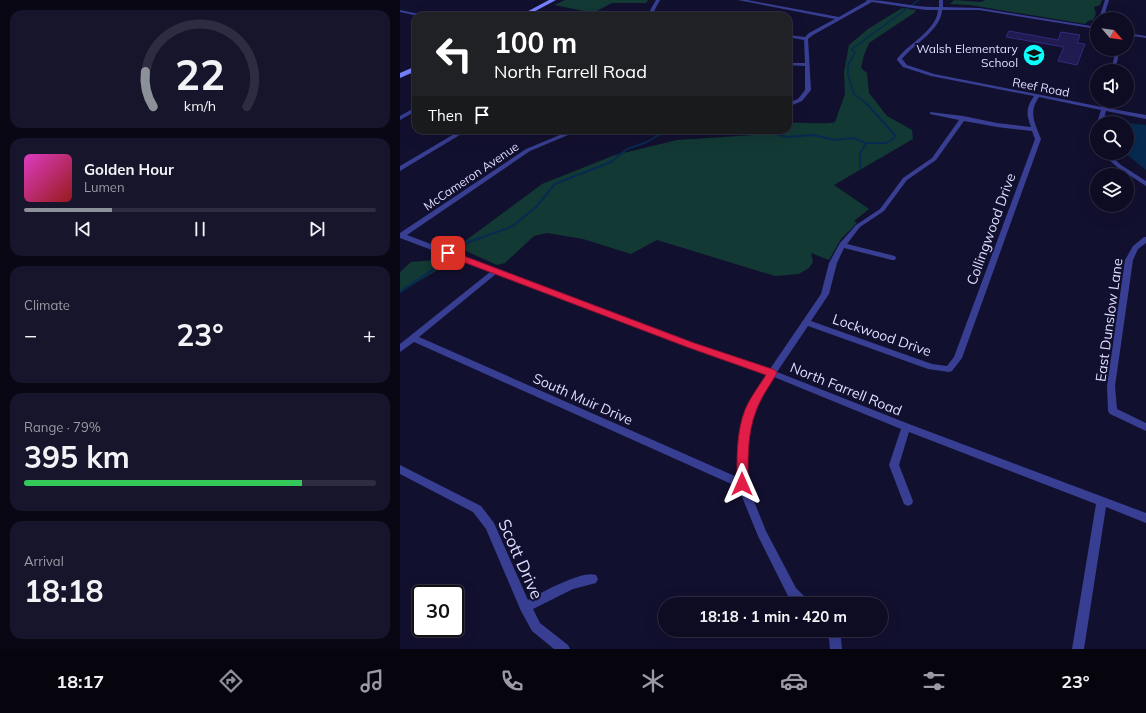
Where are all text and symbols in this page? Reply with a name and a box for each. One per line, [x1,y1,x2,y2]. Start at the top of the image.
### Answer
north arrow [1090,12,1134,56]
map controls [1090,12,1134,212]
text: 100 m [494,25,577,60]
icon: left [428,28,480,80]
place label: Walsh Elementary School [916,41,1019,70]
school or university icon: Walsh Elementary School [1021,42,1047,68]
text: 22 [175,48,225,100]
text: North Farrell Road [494,60,647,83]
button: sound [1090,64,1134,108]
street label: Reef Road [1011,74,1071,100]
text: km/h [184,96,216,114]
icon: arrive [471,104,493,126]
text: Then [428,106,463,125]
button: search [1090,116,1134,160]
street label: McCameron Avenue [421,139,521,213]
text: Golden Hour [84,160,174,179]
button: layers [1090,168,1134,212]
street label: Collingwood Drive [962,171,1020,287]
text: Lumen [84,179,125,195]
icon: previous [72,218,94,240]
icon: pause [189,218,211,240]
icon: next [306,218,328,240]
pin [431,236,465,270]
icon: arrive [437,242,459,264]
street label: East Dunslow Lane [1091,257,1127,383]
text: Climate [24,297,70,313]
street label: Lockwood Drive [830,310,934,360]
text: 23° [176,316,224,354]
text: − [24,321,37,349]
text: + [363,321,376,349]
street label: North Farrell Road [787,358,905,420]
street label: South Muir Drive [530,369,636,429]
text: Range · 79% [24,419,101,435]
text: 395 km [24,438,130,476]
position arrow [721,463,763,505]
street label: Scott Drive [494,516,548,602]
text: Arrival [24,553,64,569]
text: 18:18 [24,572,103,610]
speed limit sign: 30 [412,585,464,637]
text: 18:18 · 1 min · 420 m [699,607,847,626]
icon: directions [217,667,245,695]
icon: music [358,667,386,695]
icon: phone [498,667,526,695]
icon: climate [639,667,667,695]
icon: car [780,667,808,695]
icon: filters [920,667,948,695]
text: 18:17 [56,670,104,693]
text: 23° [1061,670,1090,693]

